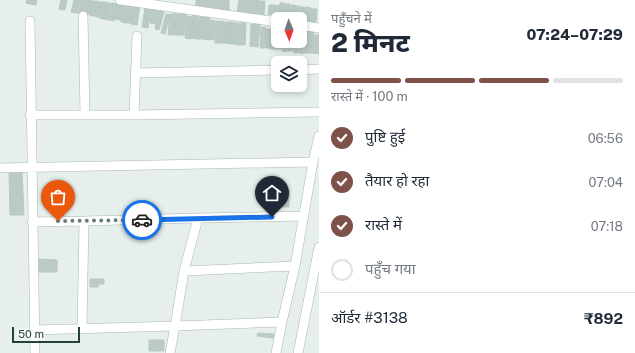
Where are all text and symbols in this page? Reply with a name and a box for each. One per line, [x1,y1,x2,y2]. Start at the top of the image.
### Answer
text: पहुँचने में [331,11,372,26]
north arrow [271,12,307,48]
map controls [271,12,307,92]
text: 07:24–07:29 [526,26,623,43]
text: 2 मिनट [331,27,410,58]
button: layers [271,56,307,92]
text: रास्ते में · 100 m [331,89,408,104]
icon: check [331,127,353,149]
text: पुष्टि हुई [365,128,405,145]
text: 06:56 [588,131,623,146]
icon: check [331,171,353,193]
text: तैयार हो रहा [365,172,429,189]
text: 07:04 [588,175,623,190]
pin [255,176,289,217]
pin [41,180,75,221]
icon: home [261,182,283,204]
icon: bag [47,186,69,208]
courier [122,200,162,240]
icon: car [131,209,153,231]
icon: check [331,215,353,237]
text: रास्ते में [365,216,402,233]
text: 07:18 [591,219,623,234]
text: पहुँच गया [365,260,416,277]
text: ऑर्डर #3138 [331,309,408,326]
text: ₹892 [584,310,623,327]
scale bar [12,325,80,344]
text: 50 m [18,328,44,340]

